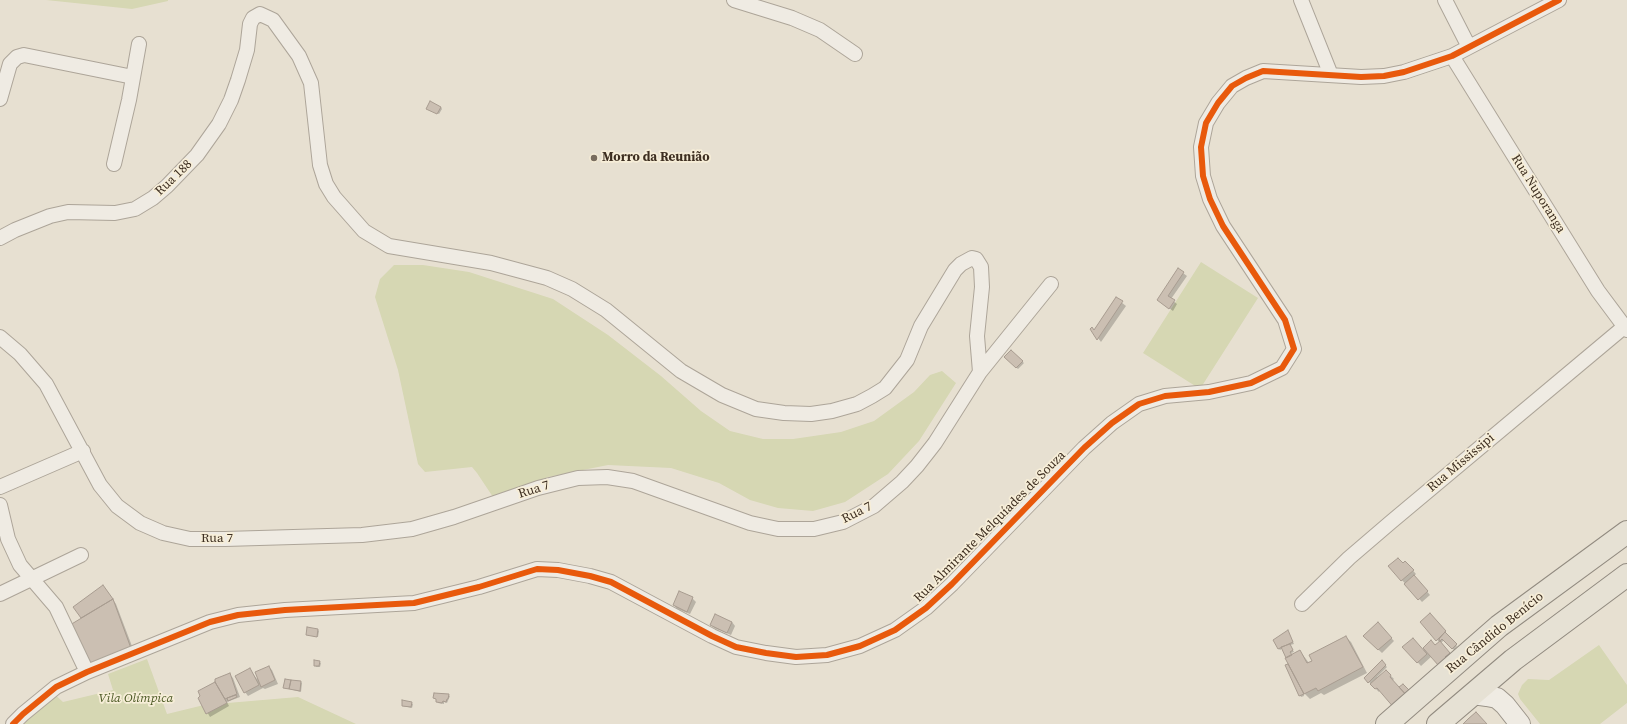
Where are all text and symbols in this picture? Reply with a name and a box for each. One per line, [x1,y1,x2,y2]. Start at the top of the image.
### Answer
place label: Morro da Reunião [602,150,710,166]
street label: Rua Nuporanga [1508,152,1568,236]
marker: Morro da Reunião [589,153,599,163]
street label: Rua 188 [152,157,196,199]
street label: Rua Mississipi [1424,430,1498,496]
street label: Rua Almirante Melquíades de Souza [911,448,1069,606]
street label: Rua 7 [516,478,552,502]
street label: Rua 7 [839,499,875,527]
street label: Rua 7 [201,531,233,547]
street label: Rua Cândido Benício [1443,589,1547,677]
park label: Vila Olímpica [99,691,173,707]

